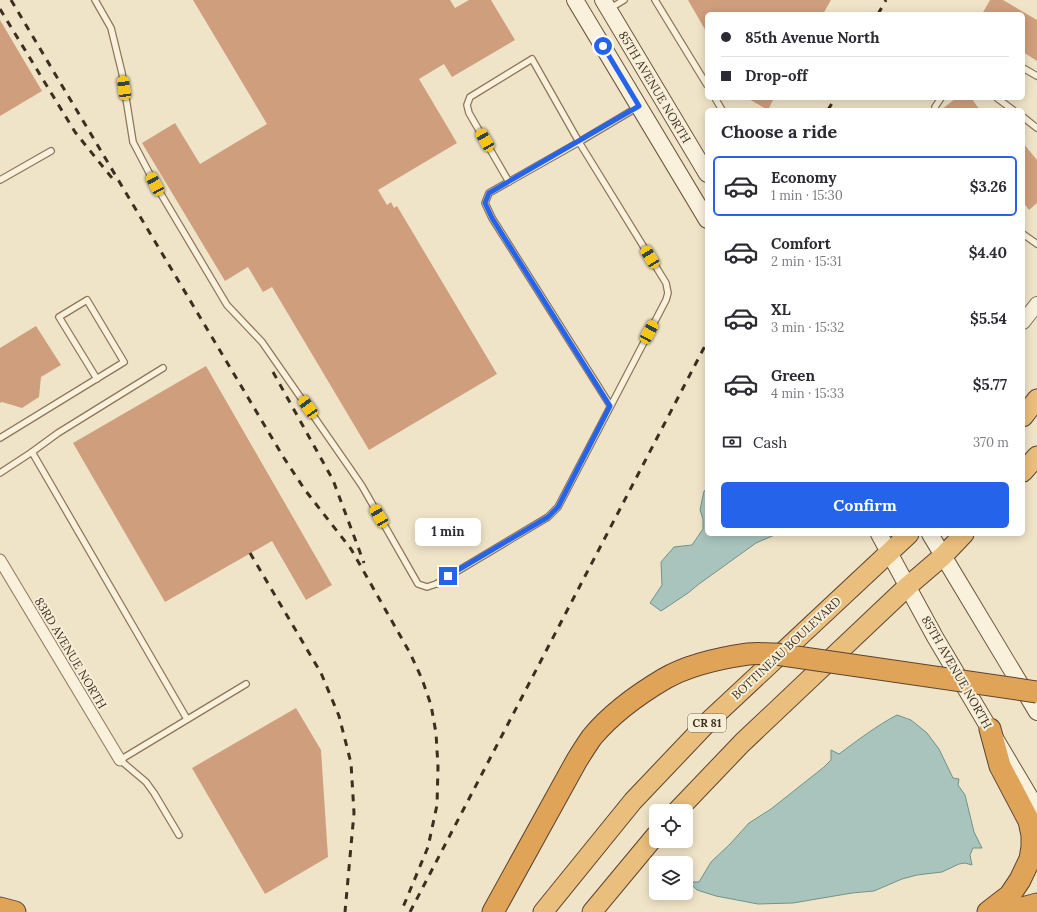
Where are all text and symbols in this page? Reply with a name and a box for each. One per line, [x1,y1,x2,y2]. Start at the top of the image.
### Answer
street label: 85TH AVENUE NORTH [616,28,694,146]
text: 85th Avenue North [745,28,880,47]
route start [594,37,612,55]
text: Drop-off [745,66,807,85]
car [116,75,132,101]
text: Choose a ride [721,120,837,143]
car [474,127,496,153]
icon: car [723,168,759,204]
text: Economy [771,168,836,187]
car [144,171,166,197]
text: $3.26 [970,177,1007,196]
text: 1 min · 15:30 [771,187,843,204]
icon: car [723,234,759,270]
text: Comfort [771,234,831,253]
text: $4.40 [969,243,1007,262]
car [639,244,661,270]
text: 2 min · 15:31 [771,253,842,270]
icon: car [723,300,759,336]
text: XL [771,300,791,319]
text: $5.54 [970,309,1007,328]
car [638,319,660,345]
text: 3 min · 15:32 [771,319,844,336]
icon: car [723,366,759,402]
text: Green [771,366,815,385]
text: $5.77 [973,375,1007,394]
text: 4 min · 15:33 [771,385,844,402]
car [296,394,320,420]
icon: cash [721,431,743,453]
text: Cash [753,433,787,452]
text: 370 m [973,434,1009,451]
button: Confirm [721,482,1009,528]
car [368,503,390,529]
callout: 1 min [415,518,481,546]
text: 1 min [431,523,465,540]
route end [439,567,457,585]
street label: BOTTINEAU BOULEVARD [728,593,844,703]
street label: 83RD AVENUE NORTH [32,595,110,711]
street label: 85TH AVENUE NORTH [919,613,995,731]
road number: CR 81 [688,714,726,732]
map controls [649,804,693,900]
button: locate [649,804,693,848]
button: layers [649,856,693,900]

